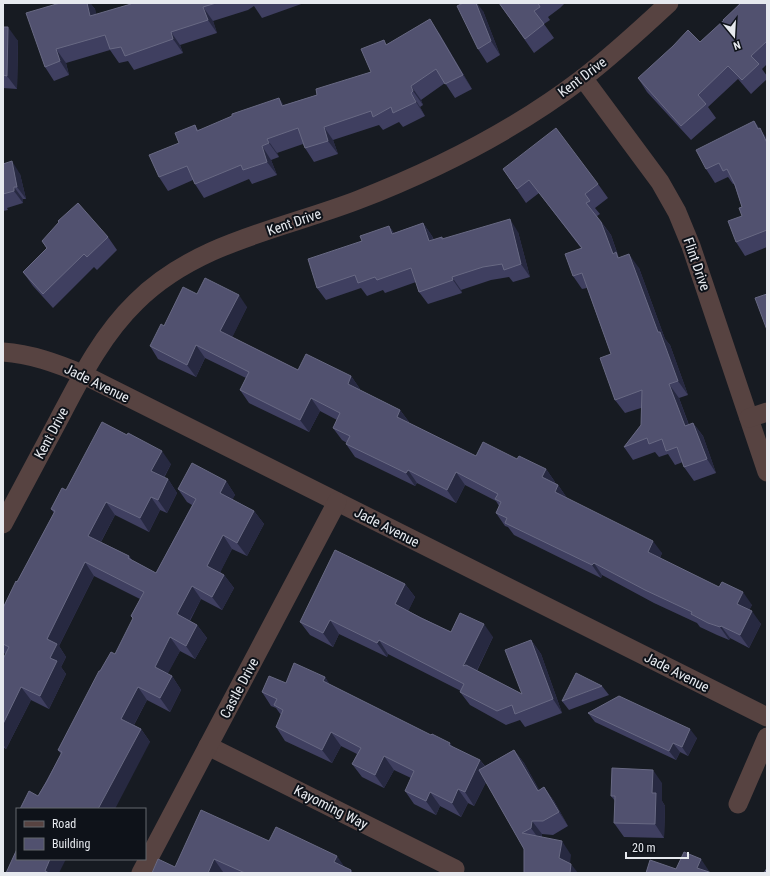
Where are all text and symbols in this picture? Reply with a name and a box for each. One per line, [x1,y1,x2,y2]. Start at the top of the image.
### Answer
north arrow [714,16,754,56]
text: N [731,38,742,52]
street label: Kent Drive [555,53,610,100]
street label: Kent Drive [265,205,324,239]
street label: Flint Drive [680,235,714,293]
street label: Jade Avenue [62,360,133,406]
street label: Kent Drive [31,404,71,462]
street label: Jade Avenue [352,504,422,550]
street label: Jade Avenue [642,649,712,695]
street label: Castle Drive [216,655,262,721]
street label: Kayoming Way [291,782,371,832]
legend [16,808,146,860]
text: Road [52,817,76,831]
scale bar [626,834,688,860]
text: Building [52,837,90,851]
text: 20 m [632,841,656,855]

